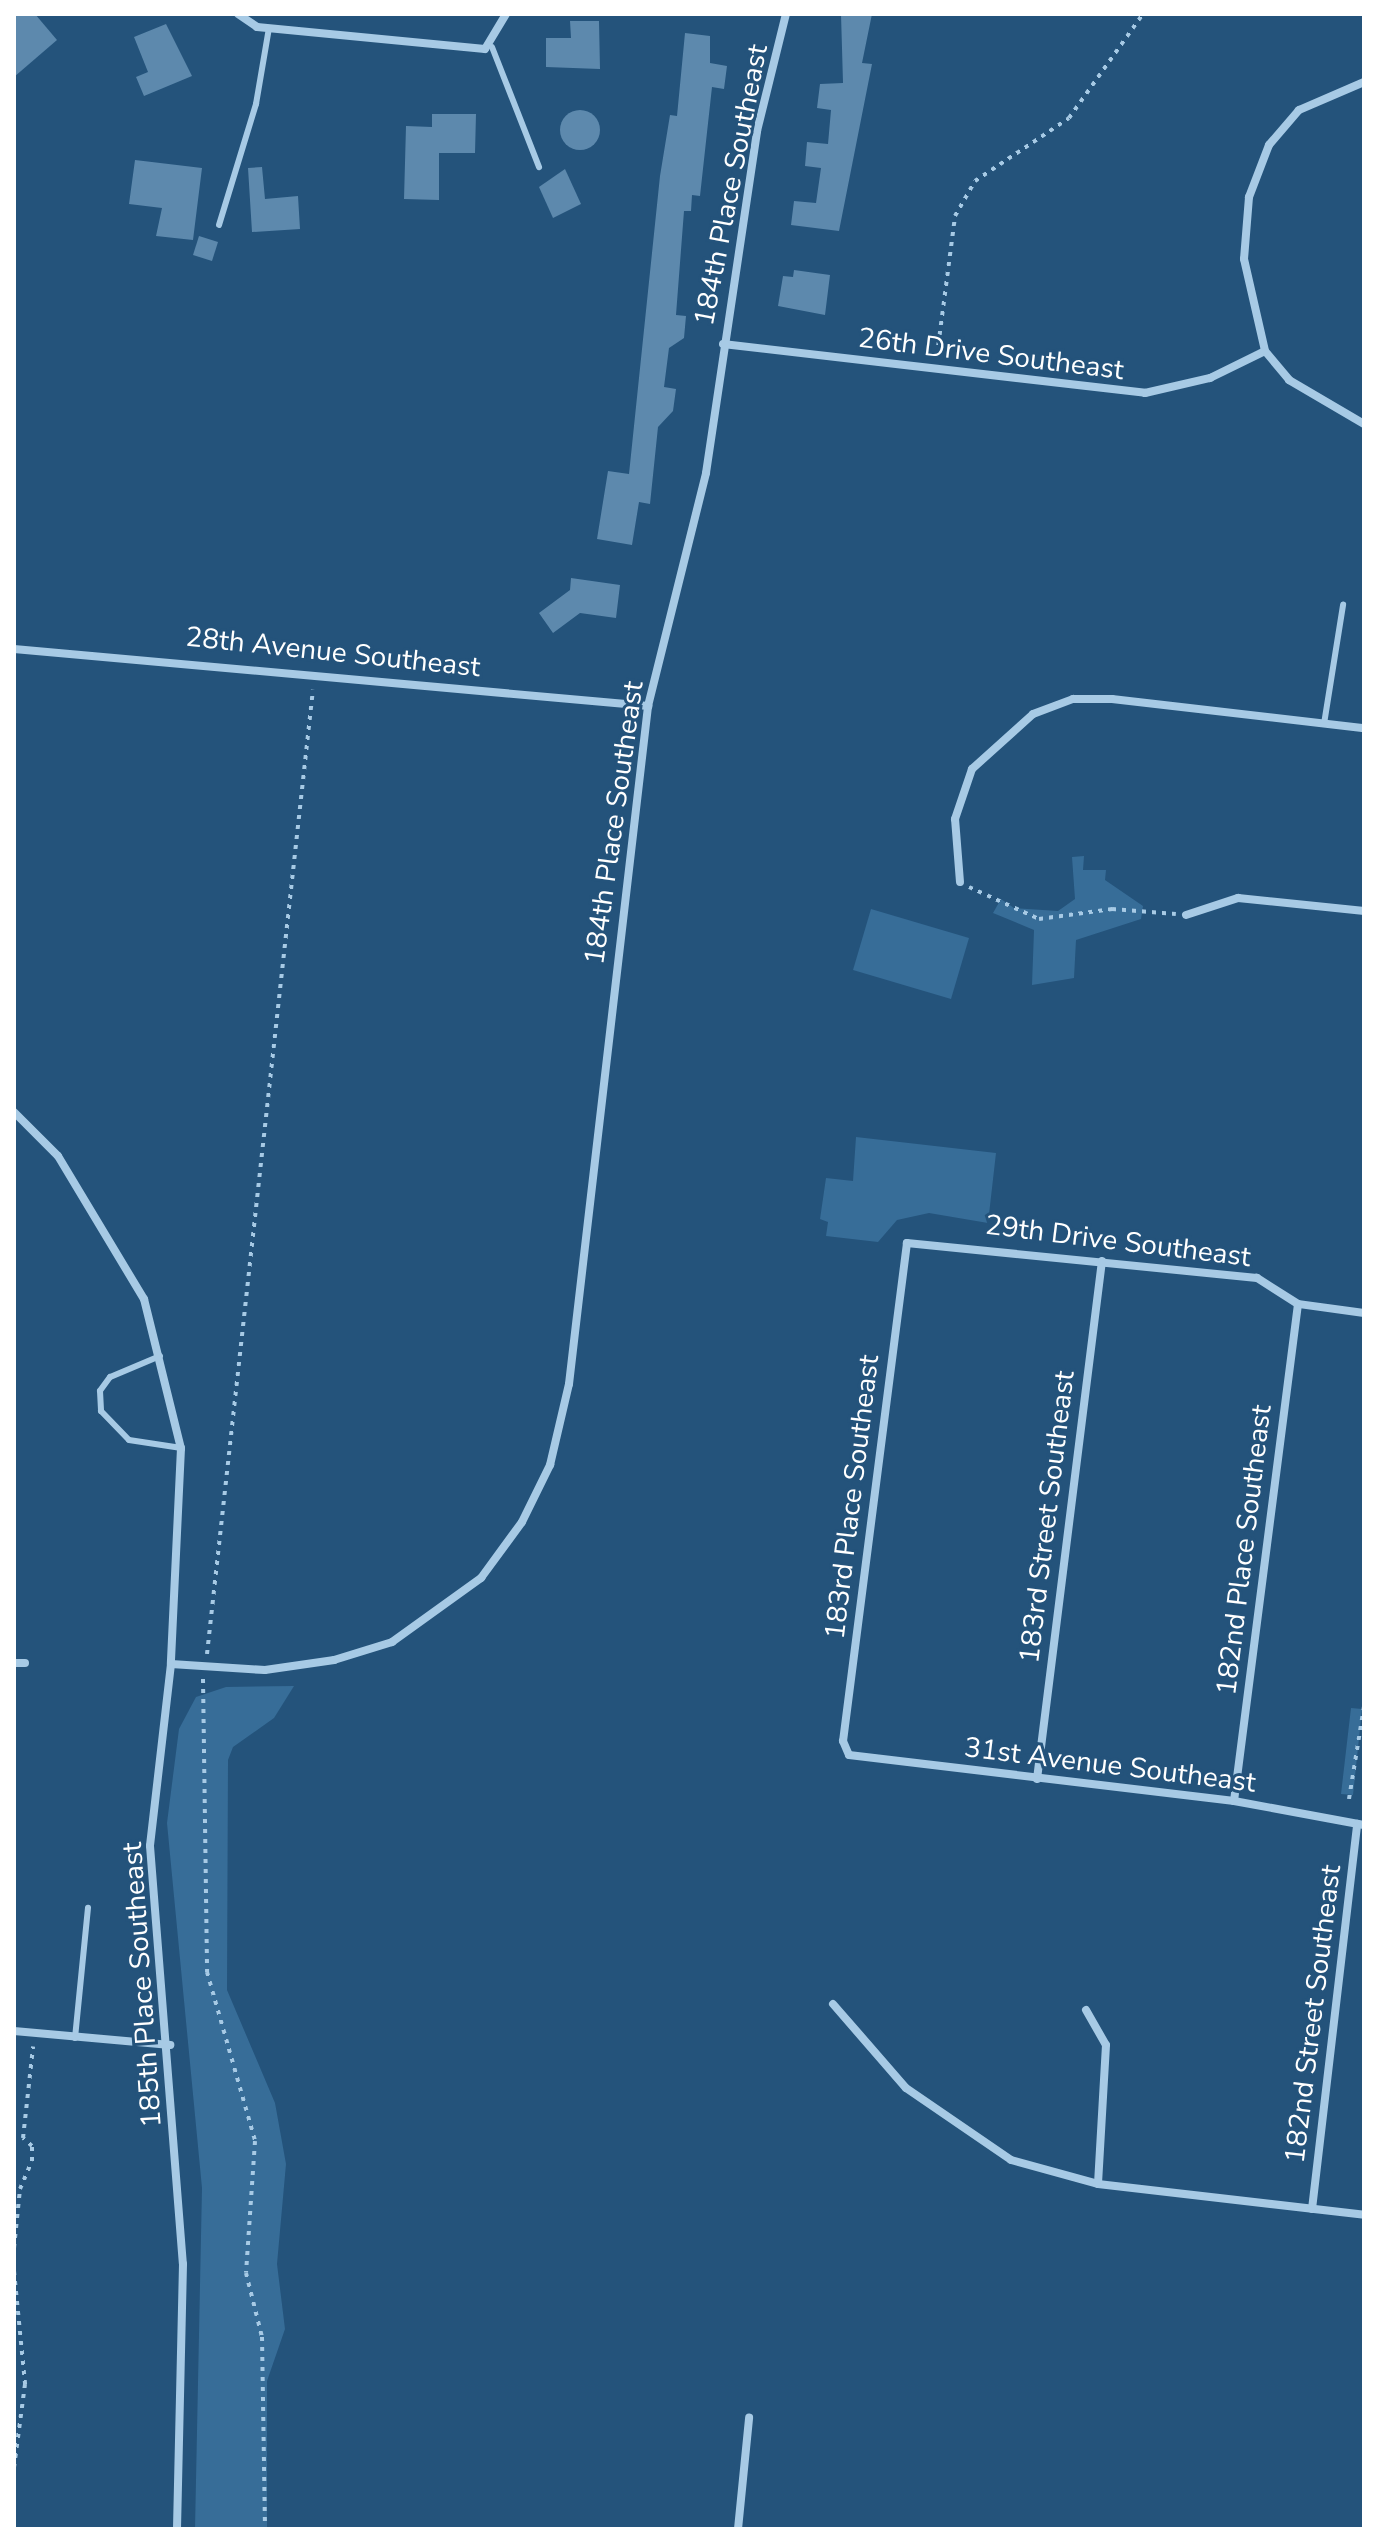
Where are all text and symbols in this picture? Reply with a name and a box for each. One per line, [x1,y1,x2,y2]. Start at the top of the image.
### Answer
street label: 184th Place Southeast [687,41,775,329]
street label: 26th Drive Southeast [856,321,1126,387]
street label: 28th Avenue Southeast [184,620,482,684]
street label: 184th Place Southeast [577,679,651,967]
street label: 29th Drive Southeast [983,1208,1253,1274]
street label: 183rd Place Southeast [818,1353,886,1641]
street label: 183rd Street Southeast [1012,1369,1082,1665]
street label: 182nd Place Southeast [1210,1403,1278,1697]
street label: 31st Avenue Southeast [962,1730,1258,1800]
street label: 185th Place Southeast [115,1841,169,2129]
street label: 182nd Street Southeast [1278,1863,1348,2165]

